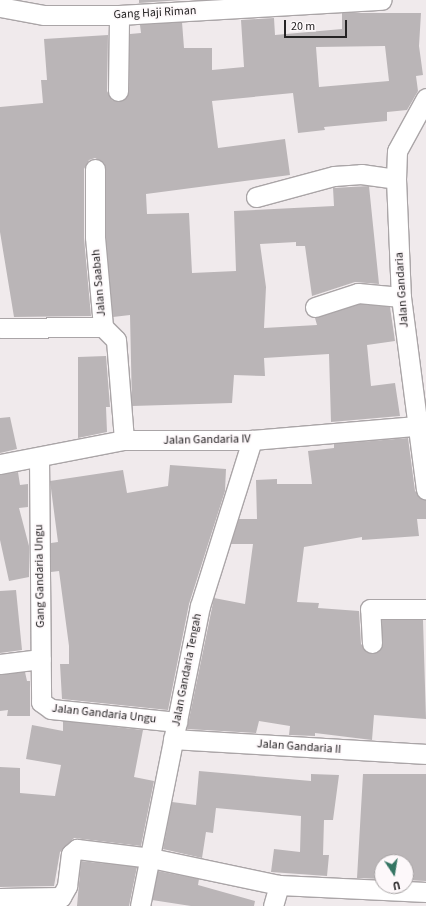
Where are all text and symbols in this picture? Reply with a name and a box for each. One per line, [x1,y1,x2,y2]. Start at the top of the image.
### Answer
street label: Gang Haji Riman [113,4,197,22]
scale bar [286,12,349,38]
text: 20 m [291,18,315,35]
street label: Jalan Saabah [89,249,109,317]
street label: Jalan Gandaria [392,252,412,328]
street label: Jalan Gandaria IV [163,432,251,448]
street label: Gang Gandaria Ungu [32,524,48,628]
street label: Jalan Gandaria Tengah [169,612,205,728]
street label: Jalan Gandaria Ungu [51,701,157,727]
street label: Jalan Gandaria II [256,737,342,757]
north arrow [374,854,414,894]
text: U [391,877,402,893]

